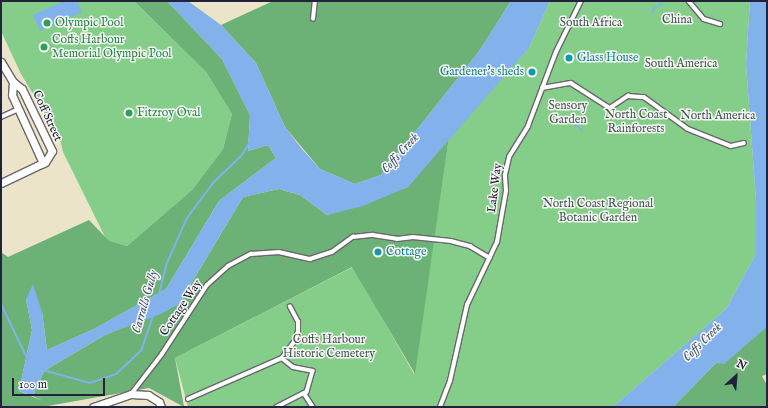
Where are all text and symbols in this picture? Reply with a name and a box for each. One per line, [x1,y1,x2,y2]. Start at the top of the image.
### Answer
park label: China [662,13,692,27]
place label: Olympic Pool [55,16,124,30]
park label: South Africa [560,16,622,30]
marker: Olympic Pool [42,18,52,28]
place label: Coffs Harbour Memorial Olympic Pool [52,33,172,61]
marker: Coffs Harbour Memorial Olympic Pool [39,42,49,52]
place label: Glass House [577,51,639,65]
marker: Glass House [564,53,574,63]
park label: South America [645,57,717,71]
place label: Gardener's sheds [440,65,524,79]
marker: Gardener's sheds [527,67,537,77]
street label: Coff Street [29,88,65,144]
park label: Sensory Garden [548,99,588,127]
place label: Fitzroy Oval [137,106,200,120]
marker: Fitzroy Oval [124,108,134,118]
park label: North Coast Rainforests [605,108,667,136]
park label: North America [681,109,755,123]
water label: Coffs Creek [379,131,423,177]
street label: Lake Way [485,162,505,214]
park label: North Coast Regional Botanic Garden [543,197,653,225]
place label: Cottage [386,245,426,259]
marker: Cottage [373,247,383,257]
water label: Carralls Gully [130,269,162,335]
street label: Cottage Way [157,277,205,339]
water label: Coffs Creek [680,320,726,366]
park label: Coffs Harbour Historic Cemetery [283,333,375,361]
north arrow [716,356,756,396]
text: N [734,357,749,374]
scale bar [14,370,107,396]
text: 100 m [19,377,47,392]

